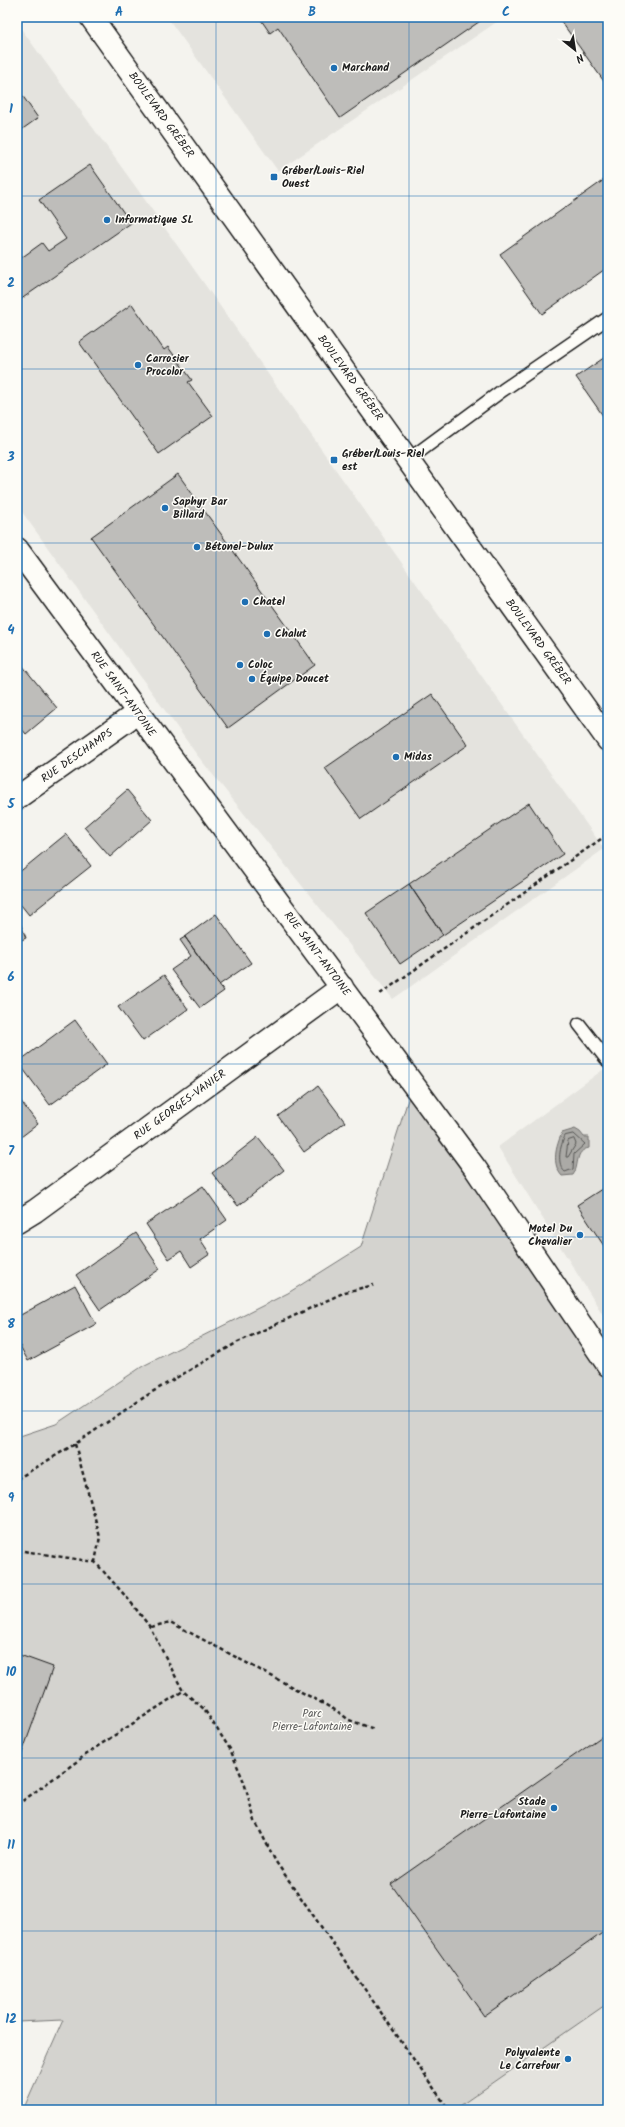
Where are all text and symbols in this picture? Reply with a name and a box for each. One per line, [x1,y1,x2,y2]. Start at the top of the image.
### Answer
text: A [115,2,123,23]
text: B [308,2,316,23]
text: C [502,2,510,23]
north arrow [555,30,595,70]
text: N [572,48,587,67]
place label: Marchand [342,59,390,77]
marker: Marchand [329,63,339,73]
street label: BOULEVARD GRÉBER [124,68,199,162]
text: 1 [9,99,13,120]
place label: Gréber/Louis-Riel Ouest [282,162,364,193]
marker: Gréber/Louis-Riel Ouest [269,172,279,182]
place label: Informatique SL [115,211,193,229]
marker: Informatique SL [102,215,112,225]
text: 2 [7,273,15,294]
street label: BOULEVARD GRÉBER [313,331,388,425]
place label: Carrosier Procolor [146,350,190,381]
marker: Carrosier Procolor [133,360,143,370]
place label: Gréber/Louis-Riel est [342,445,424,476]
text: 3 [6,447,15,468]
marker: Gréber/Louis-Riel est [329,455,339,465]
place label: Saphyr Bar Billard [173,493,228,524]
marker: Saphyr Bar Billard [160,503,170,513]
place label: Bétonel-Dulux [205,538,274,556]
marker: Bétonel-Dulux [192,542,202,552]
place label: Chatel [253,593,285,611]
street label: BOULEVARD GRÉBER [501,595,576,689]
marker: Chatel [240,597,250,607]
text: 4 [7,620,15,641]
place label: Chalut [275,625,308,643]
marker: Chalut [262,629,272,639]
street label: RUE SAINT-ANTOINE [86,647,161,741]
place label: Coloc [248,656,273,674]
marker: Coloc [235,660,245,670]
place label: Équipe Doucet [260,670,330,688]
marker: Équipe Doucet [247,674,257,684]
street label: RUE DESCHAMPS [37,724,117,788]
place label: Midas [404,748,433,766]
marker: Midas [391,752,401,762]
text: 5 [7,794,16,815]
street label: RUE SAINT-ANTOINE [279,908,355,1001]
text: 6 [7,967,15,988]
street label: RUE GEORGES-VANIER [130,1065,230,1145]
text: 7 [8,1141,15,1162]
place label: Motel Du Chevalier [528,1220,573,1251]
marker: Motel Du Chevalier [575,1230,585,1240]
text: 8 [7,1314,15,1335]
text: 9 [8,1488,15,1509]
text: 10 [6,1662,17,1683]
park label: Parc Pierre-Lafontaine [272,1705,352,1736]
place label: Stade Pierre-Lafontaine [460,1793,547,1824]
marker: Stade Pierre-Lafontaine [549,1803,559,1813]
text: 11 [7,1835,15,1856]
text: 12 [5,2009,17,2030]
place label: Polyvalente Le Carrefour [500,2044,561,2075]
marker: Polyvalente Le Carrefour [563,2054,573,2064]

